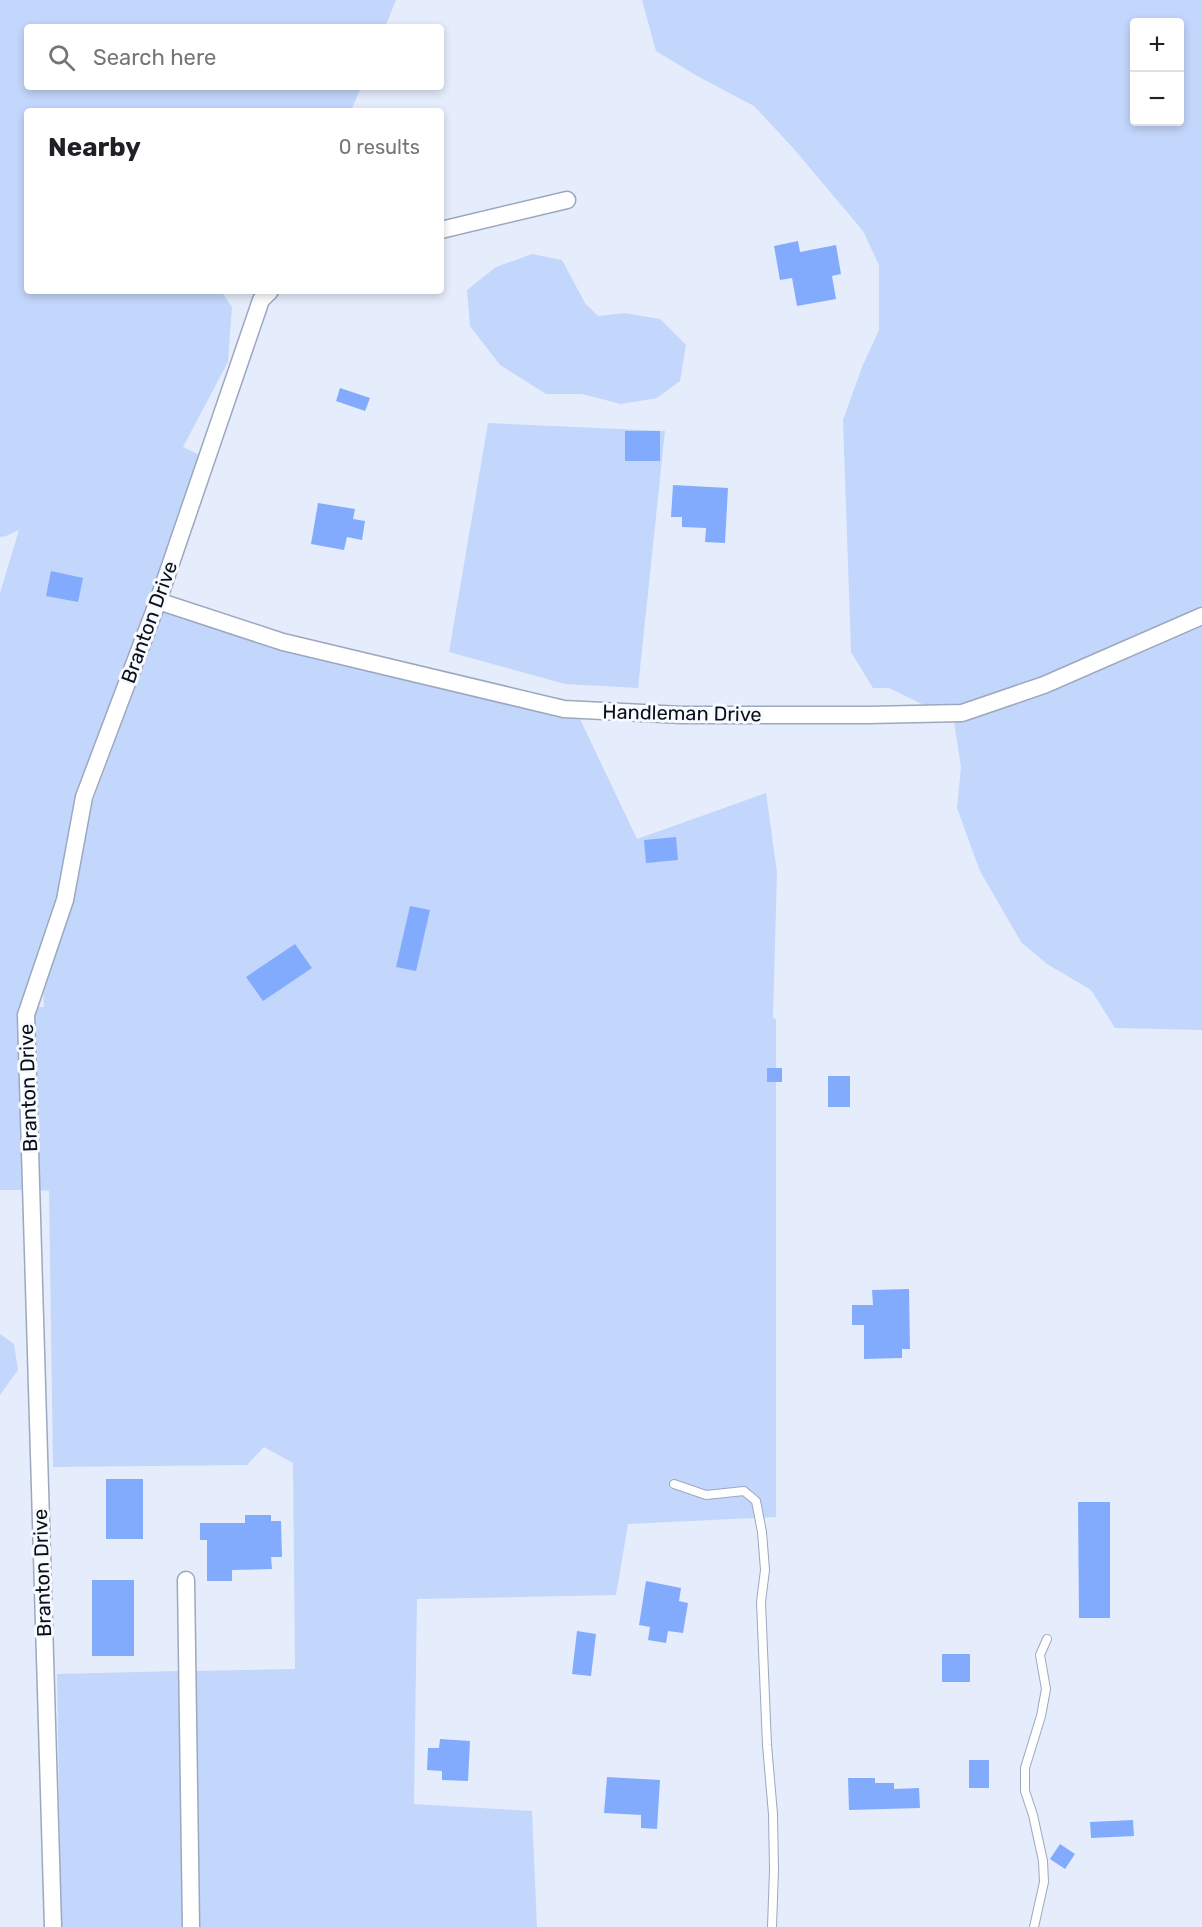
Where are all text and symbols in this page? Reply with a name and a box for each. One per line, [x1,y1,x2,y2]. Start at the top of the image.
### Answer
map controls [1130,18,1184,126]
button: + [1130,18,1184,72]
search box [24,24,444,90]
icon: search [45,41,78,74]
text: Search here [93,44,216,71]
button: − [1130,72,1184,126]
text: Nearby [48,132,141,163]
text: 0 results [339,135,420,159]
street label: Branton Drive [116,558,182,686]
street label: Handleman Drive [602,700,762,726]
street label: Branton Drive [14,1023,42,1153]
street label: Branton Drive [28,1508,56,1638]

